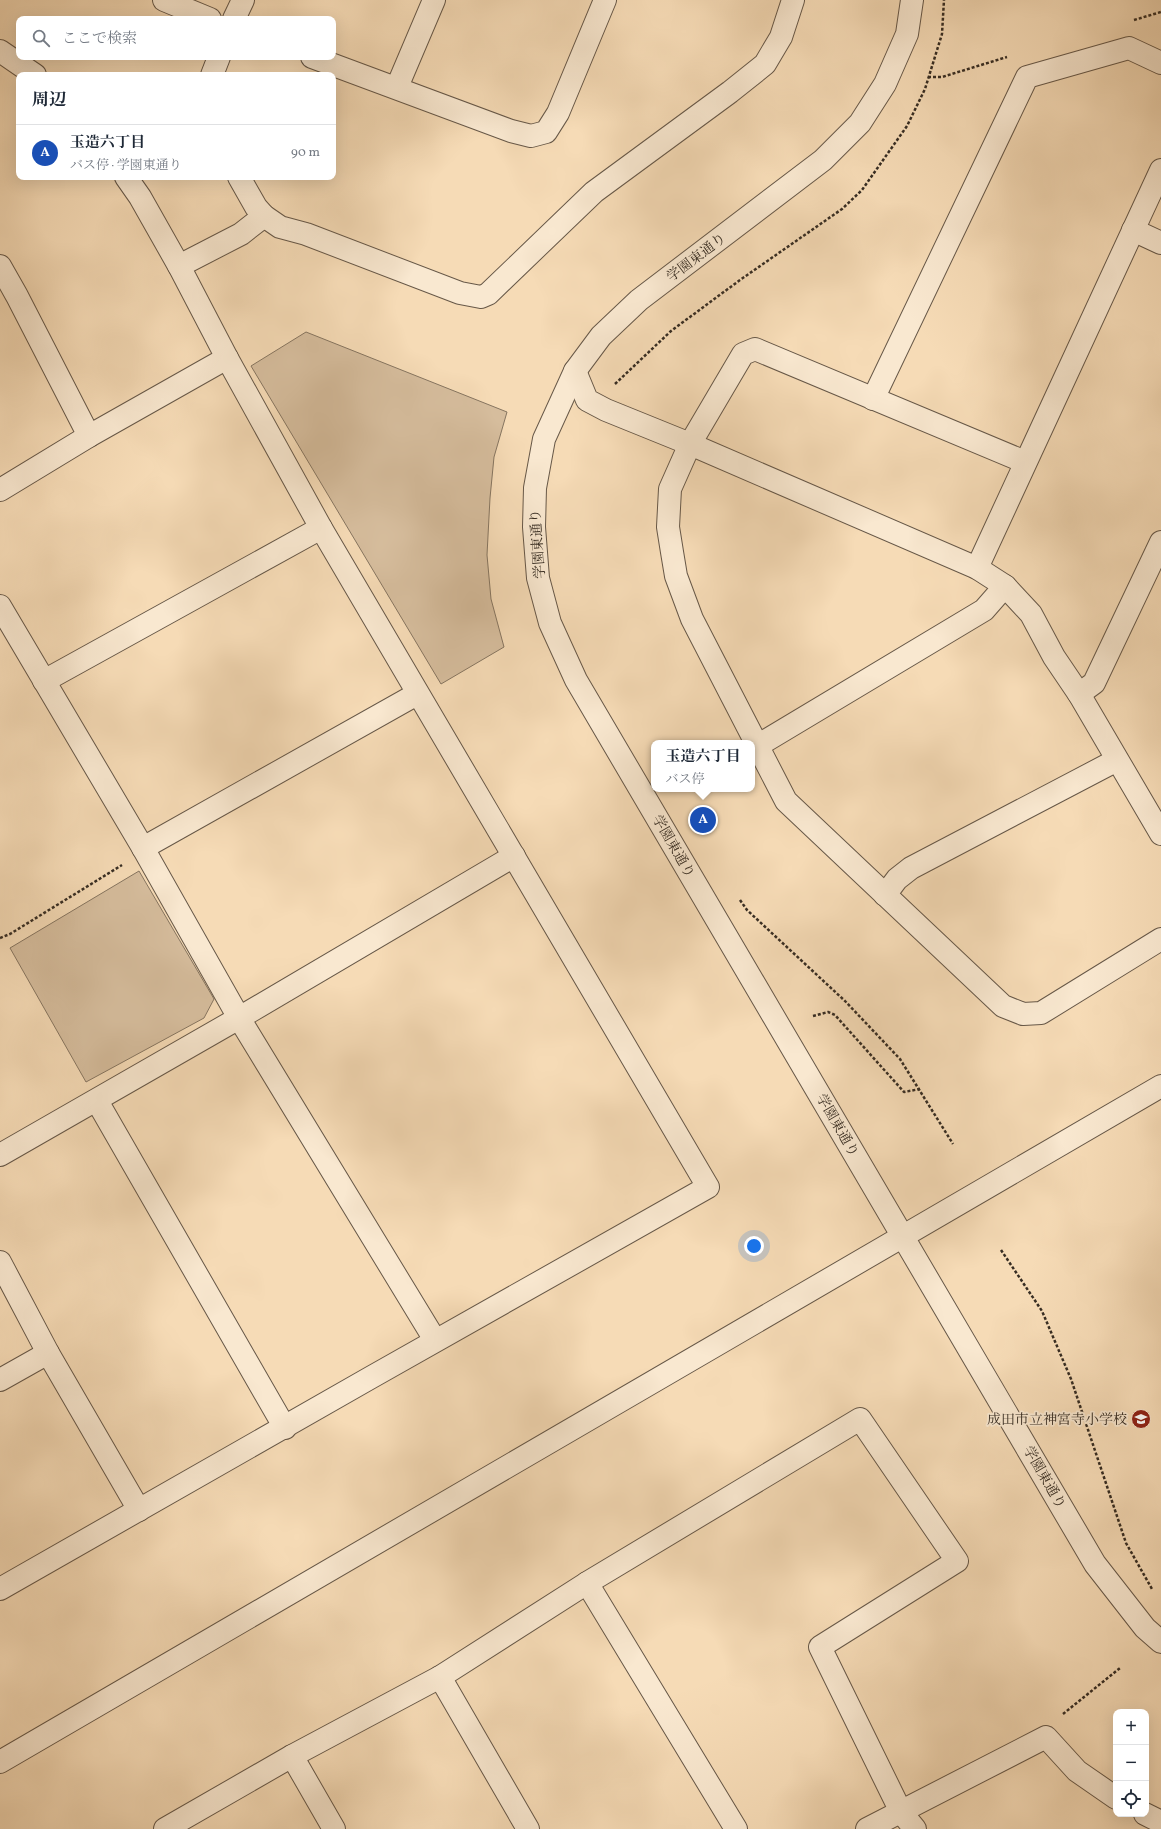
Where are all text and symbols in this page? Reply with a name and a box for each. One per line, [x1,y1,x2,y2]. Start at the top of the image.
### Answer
search box [16,16,336,60]
icon: search [30,27,52,49]
text: ここで検索 [62,29,137,50]
text: 周辺 [32,89,66,112]
text: 玉造六丁目 [70,133,145,154]
text: A [40,144,50,162]
text: 90 m [291,144,320,162]
text: バス停 · 学園東通り [70,157,182,175]
street label: 学園東通り [663,230,731,287]
street label: 学園東通り [527,508,550,579]
popup [651,740,755,792]
text: 玉造六丁目 [665,747,741,768]
text: バス停 [665,771,705,789]
pin: A [690,805,716,835]
street label: 学園東通り [647,812,698,882]
street label: 学園東通り [811,1091,862,1161]
your location [744,1236,764,1256]
school or university icon: 成田市立神宮寺小学校 [1130,1408,1152,1430]
place label: 成田市立神宮寺小学校 [987,1411,1127,1430]
street label: 学園東通り [1018,1443,1069,1513]
map controls [1113,1709,1149,1817]
button: + [1113,1709,1149,1745]
button: − [1113,1745,1149,1781]
button: locate [1113,1781,1149,1817]

